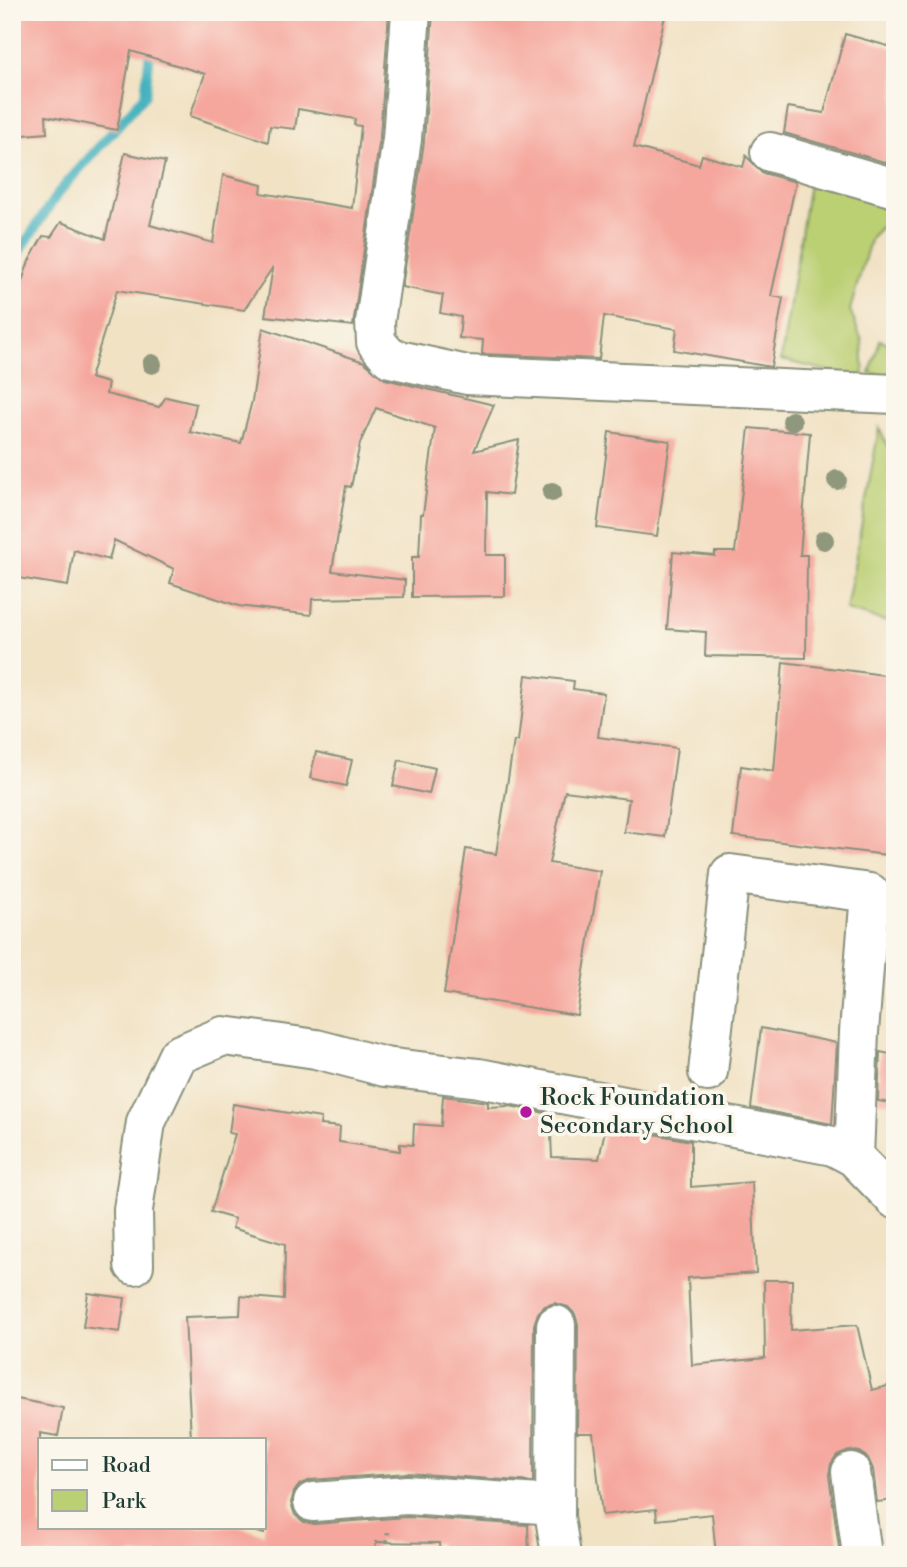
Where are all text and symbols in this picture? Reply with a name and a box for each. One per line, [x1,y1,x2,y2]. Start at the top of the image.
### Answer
place label: Rock Foundation Secondary School [540,1083,734,1141]
marker: Rock Foundation Secondary School [518,1104,534,1120]
legend [38,1438,266,1528]
text: Road [102,1453,151,1479]
text: Park [102,1489,147,1515]

